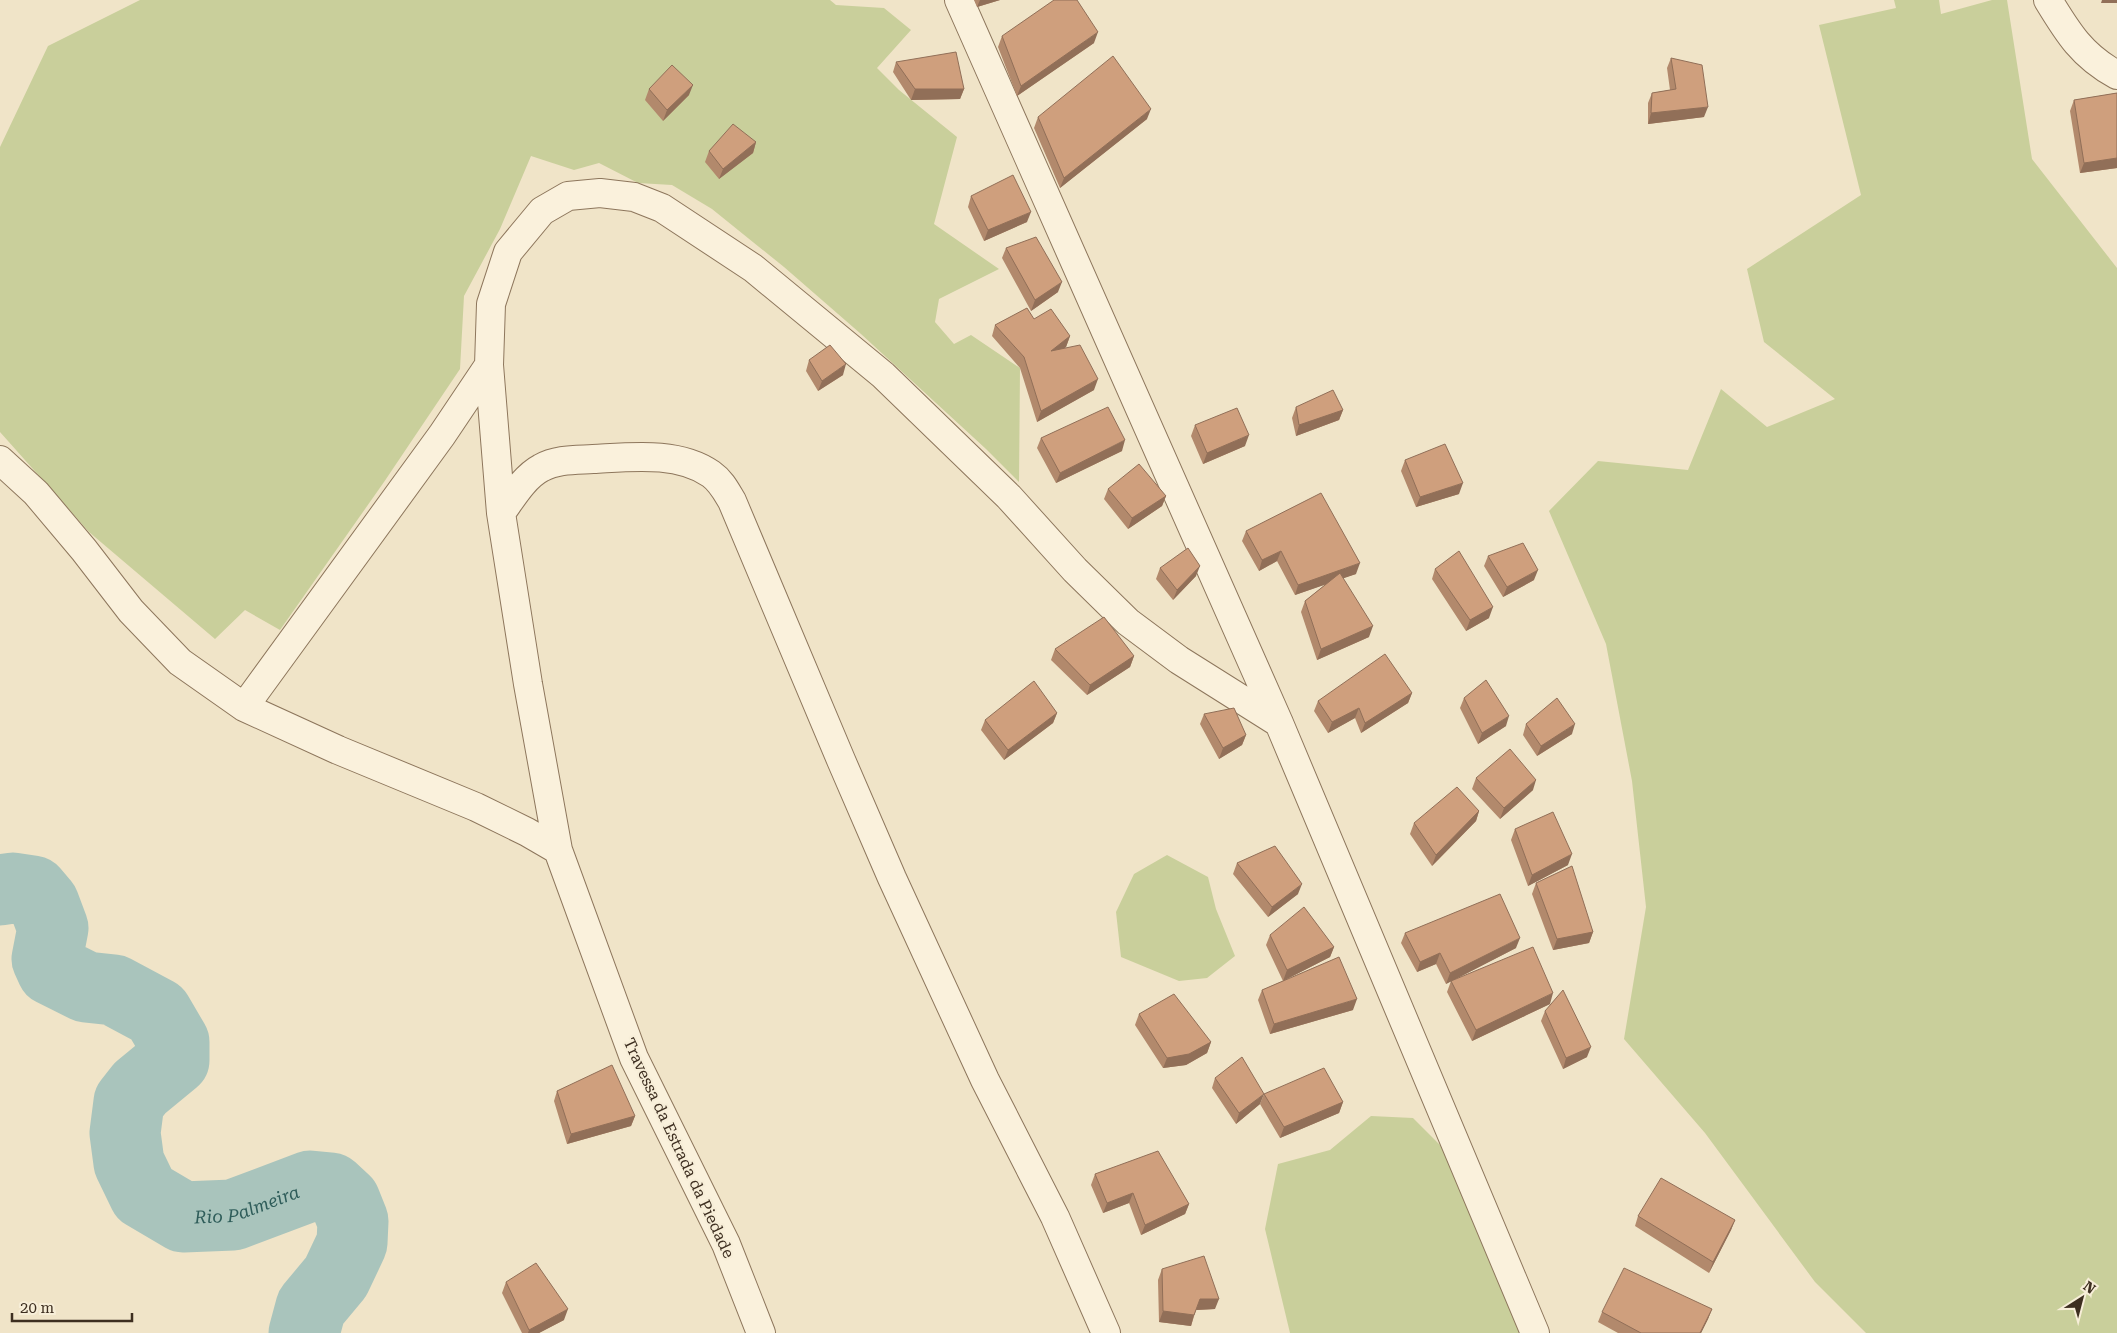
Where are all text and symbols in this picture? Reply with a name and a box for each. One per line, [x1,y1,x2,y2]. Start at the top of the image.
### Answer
street label: Travessa da Estrada da Piedade [620,1035,739,1261]
water label: Rio Palmeira [193,1180,302,1227]
north arrow [2057,1273,2107,1323]
text: N [2081,1278,2099,1297]
scale bar [12,1290,132,1322]
text: 20 m [20,1299,55,1317]

